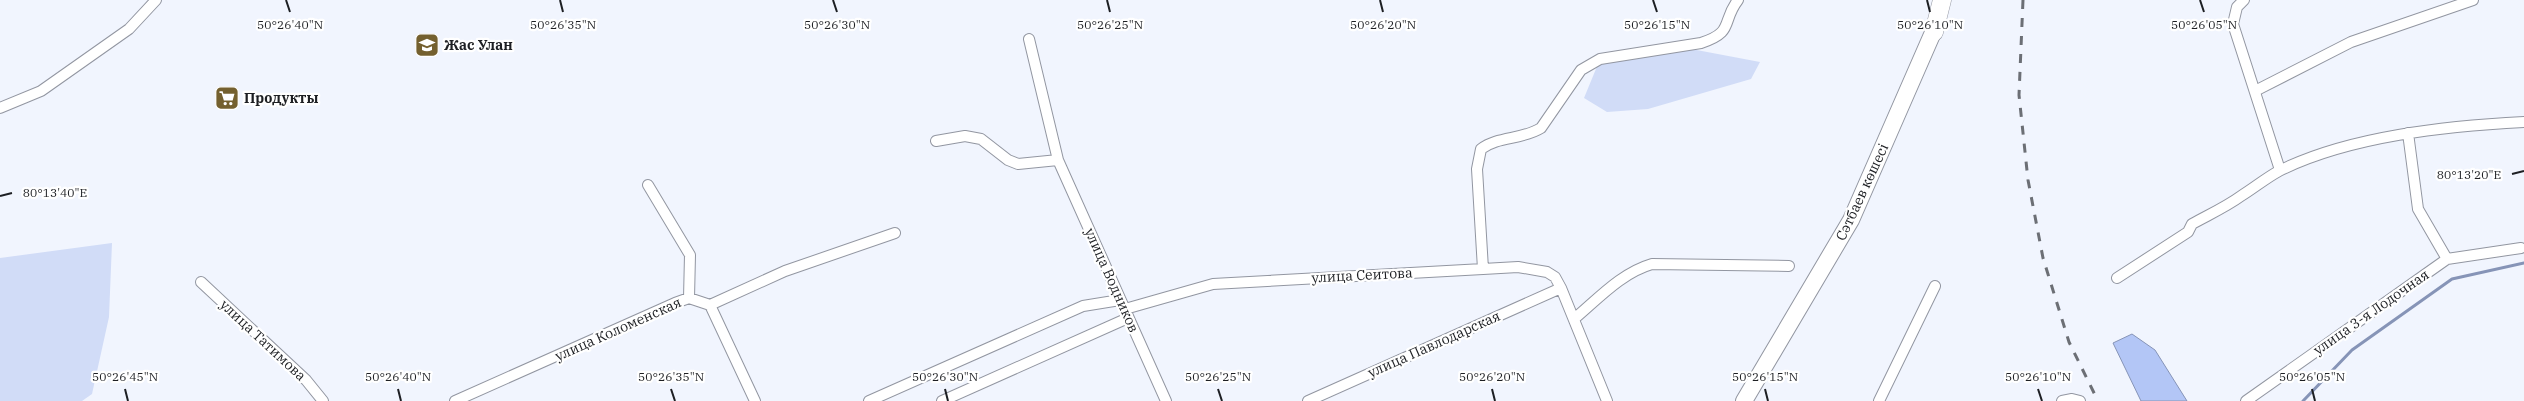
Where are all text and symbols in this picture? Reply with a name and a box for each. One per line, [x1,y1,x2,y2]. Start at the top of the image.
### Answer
text: 50°26'40"N [257,17,323,32]
text: 50°26'35"N [530,17,596,32]
text: 50°26'30"N [804,17,870,32]
text: 50°26'25"N [1077,17,1143,32]
text: 50°26'20"N [1350,17,1416,32]
text: 50°26'15"N [1624,17,1690,32]
text: 50°26'10"N [1897,17,1963,32]
text: 50°26'05"N [2171,17,2237,32]
school or university icon: Жас Улан [414,32,440,58]
place label: Жас Улан [444,36,513,54]
supermarket icon: Продукты [214,85,240,111]
place label: Продукты [244,89,319,107]
street label: Сәтбаев көшесі [1832,141,1892,243]
text: 80°13'20"E [2437,167,2501,182]
text: 80°13'40"E [23,185,87,200]
street label: улица Водников [1081,225,1143,335]
street label: улица Сеитова [1311,263,1413,287]
street label: улица 3-я Лодочная [2310,265,2432,359]
street label: улица Коломенская [552,293,684,365]
street label: улица Татимова [216,295,310,385]
street label: улица Павлодарская [1365,307,1503,381]
text: 50°26'45"N [92,369,158,384]
text: 50°26'40"N [365,369,431,384]
text: 50°26'35"N [638,369,704,384]
text: 50°26'30"N [912,369,978,384]
text: 50°26'25"N [1185,369,1251,384]
text: 50°26'20"N [1459,369,1525,384]
text: 50°26'15"N [1732,369,1798,384]
text: 50°26'10"N [2005,369,2071,384]
text: 50°26'05"N [2279,369,2345,384]

